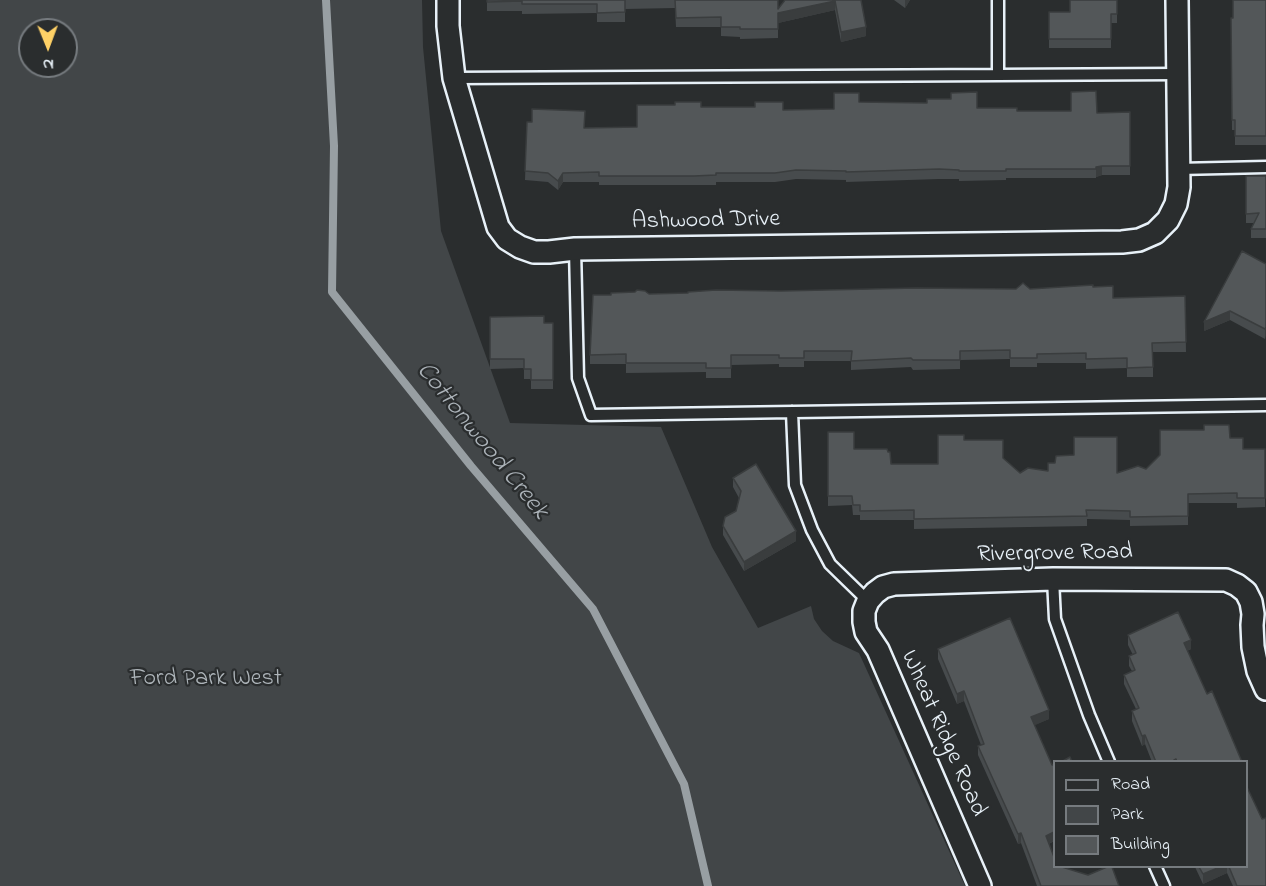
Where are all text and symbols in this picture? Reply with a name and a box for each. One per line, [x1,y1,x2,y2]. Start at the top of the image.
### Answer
north arrow [18,18,78,78]
text: N [43,52,54,76]
street label: Ashwood Drive [632,206,780,238]
water label: Cottonwood Creek [408,357,554,527]
street label: Rivergrove Road [977,539,1133,571]
street label: Wheat Ridge Road [893,647,991,821]
park label: Ford Park West [130,666,282,694]
legend [1053,760,1248,868]
text: Road [1111,772,1150,798]
text: Park [1111,802,1144,828]
text: Building [1111,832,1170,858]

